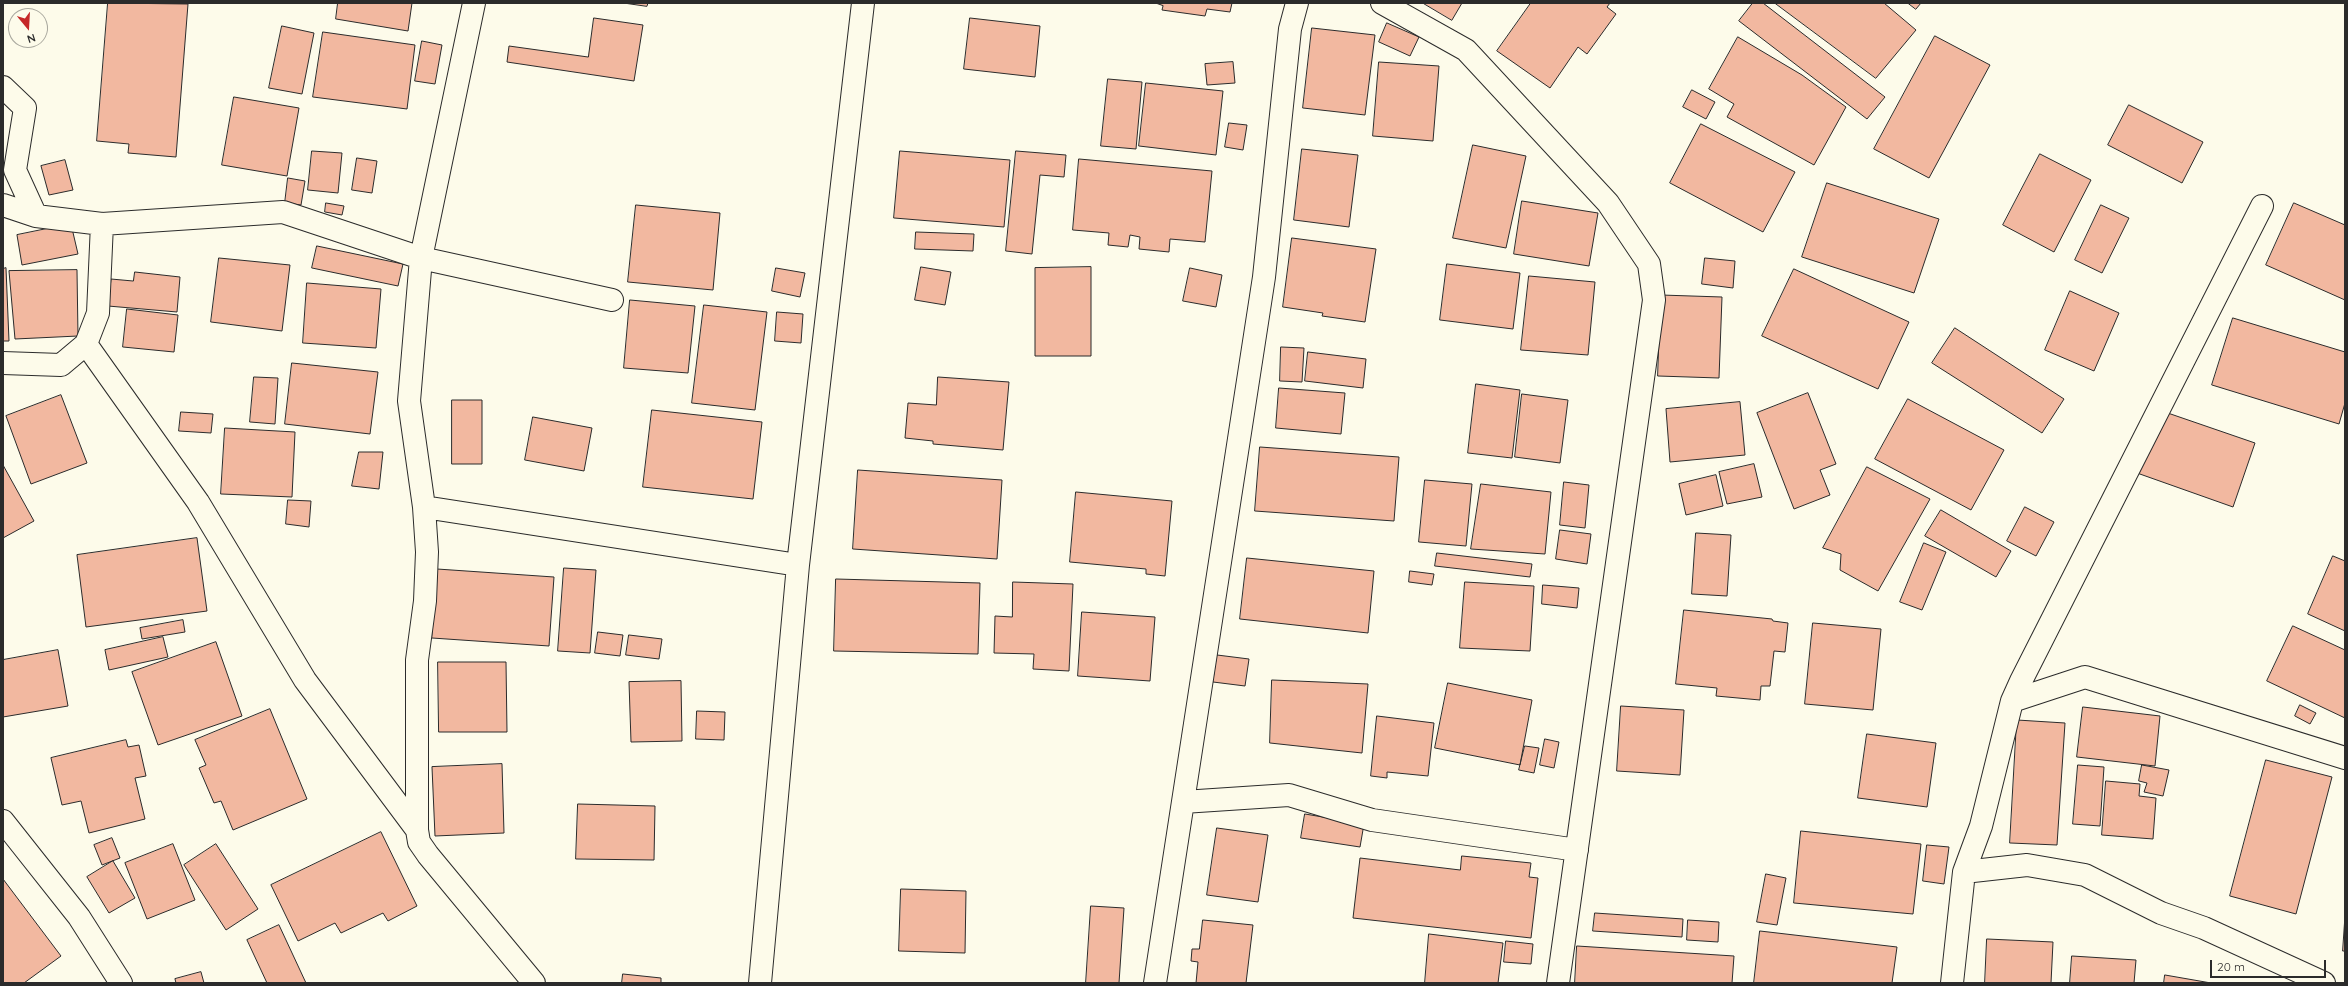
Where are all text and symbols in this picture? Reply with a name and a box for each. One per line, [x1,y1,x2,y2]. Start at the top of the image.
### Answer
north arrow [8,8,48,48]
text: N [25,31,37,46]
scale bar [2212,952,2328,978]
text: 20 m [2217,959,2245,974]

